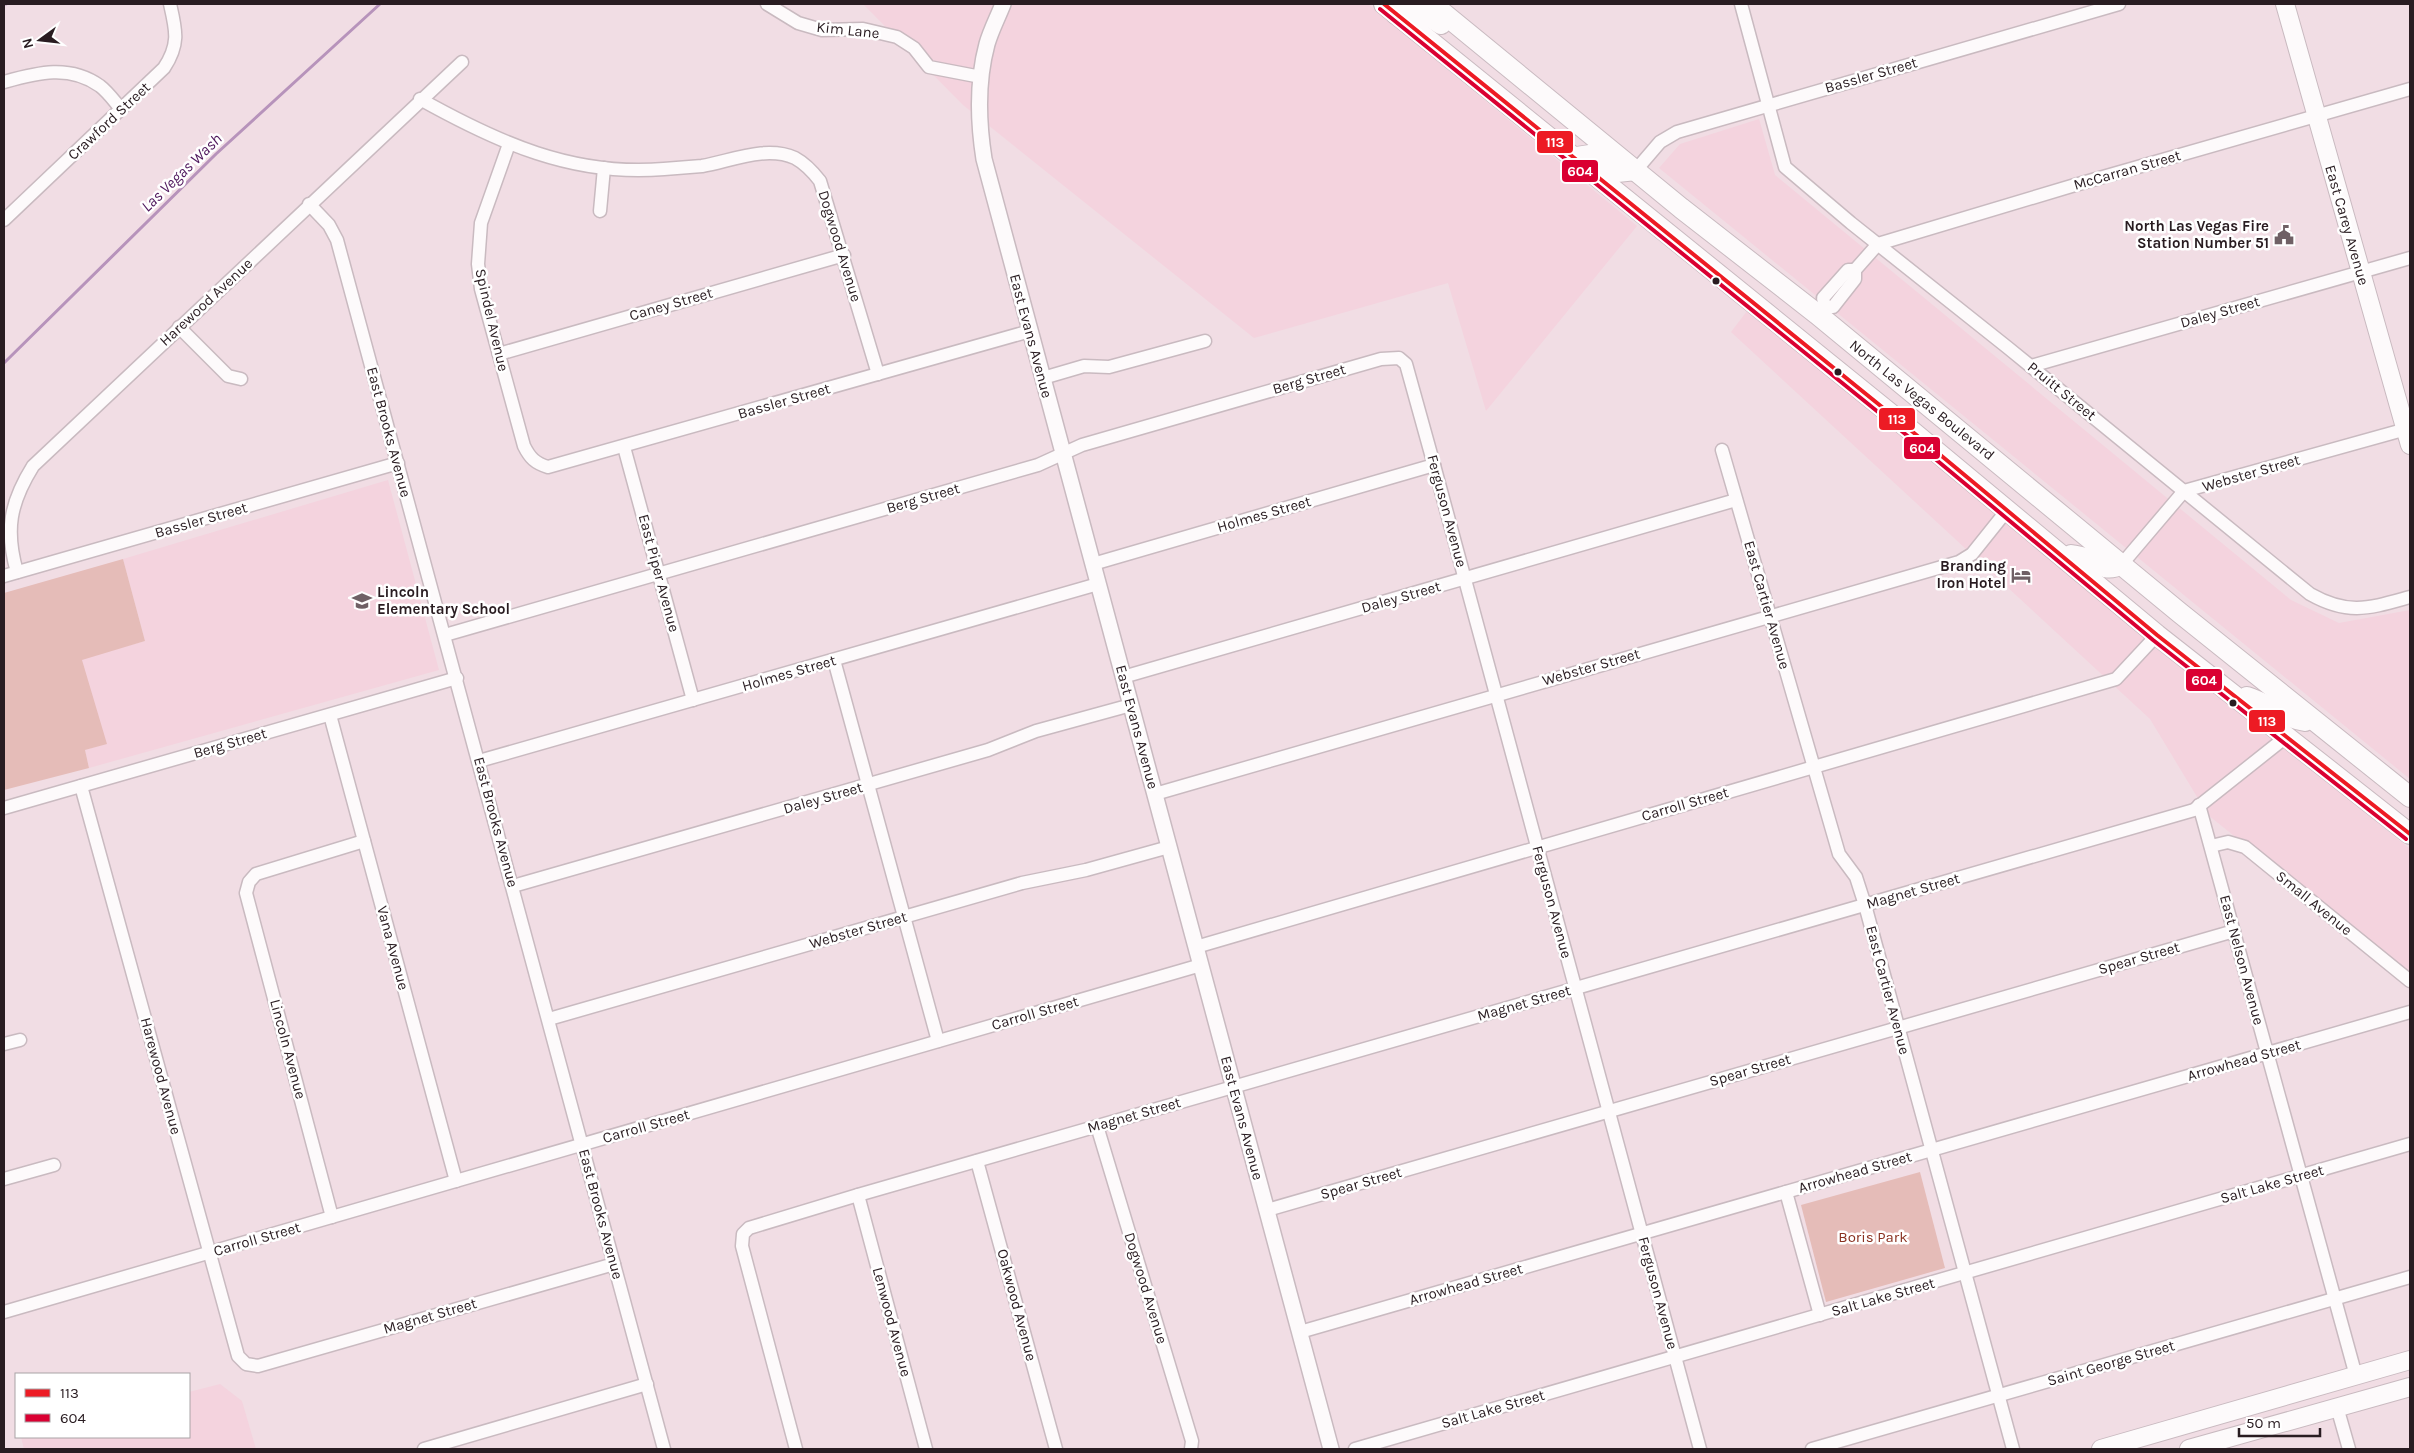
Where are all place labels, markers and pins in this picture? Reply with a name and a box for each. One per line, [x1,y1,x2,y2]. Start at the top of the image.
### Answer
place label: North Las Vegas Fire Station Number 51 [2124,217,2269,252]
public building icon: North Las Vegas Fire Station Number 51 [2273,224,2295,246]
unlabelled marker [1711,276,1721,286]
unlabelled marker [1833,367,1843,377]
place label: Branding Iron Hotel [1936,557,2006,592]
hotel icon: Branding Iron Hotel [2010,564,2032,586]
place label: Lincoln Elementary School [377,583,510,618]
school or university icon: Lincoln Elementary School [351,590,373,612]
unlabelled marker [2228,698,2238,708]

